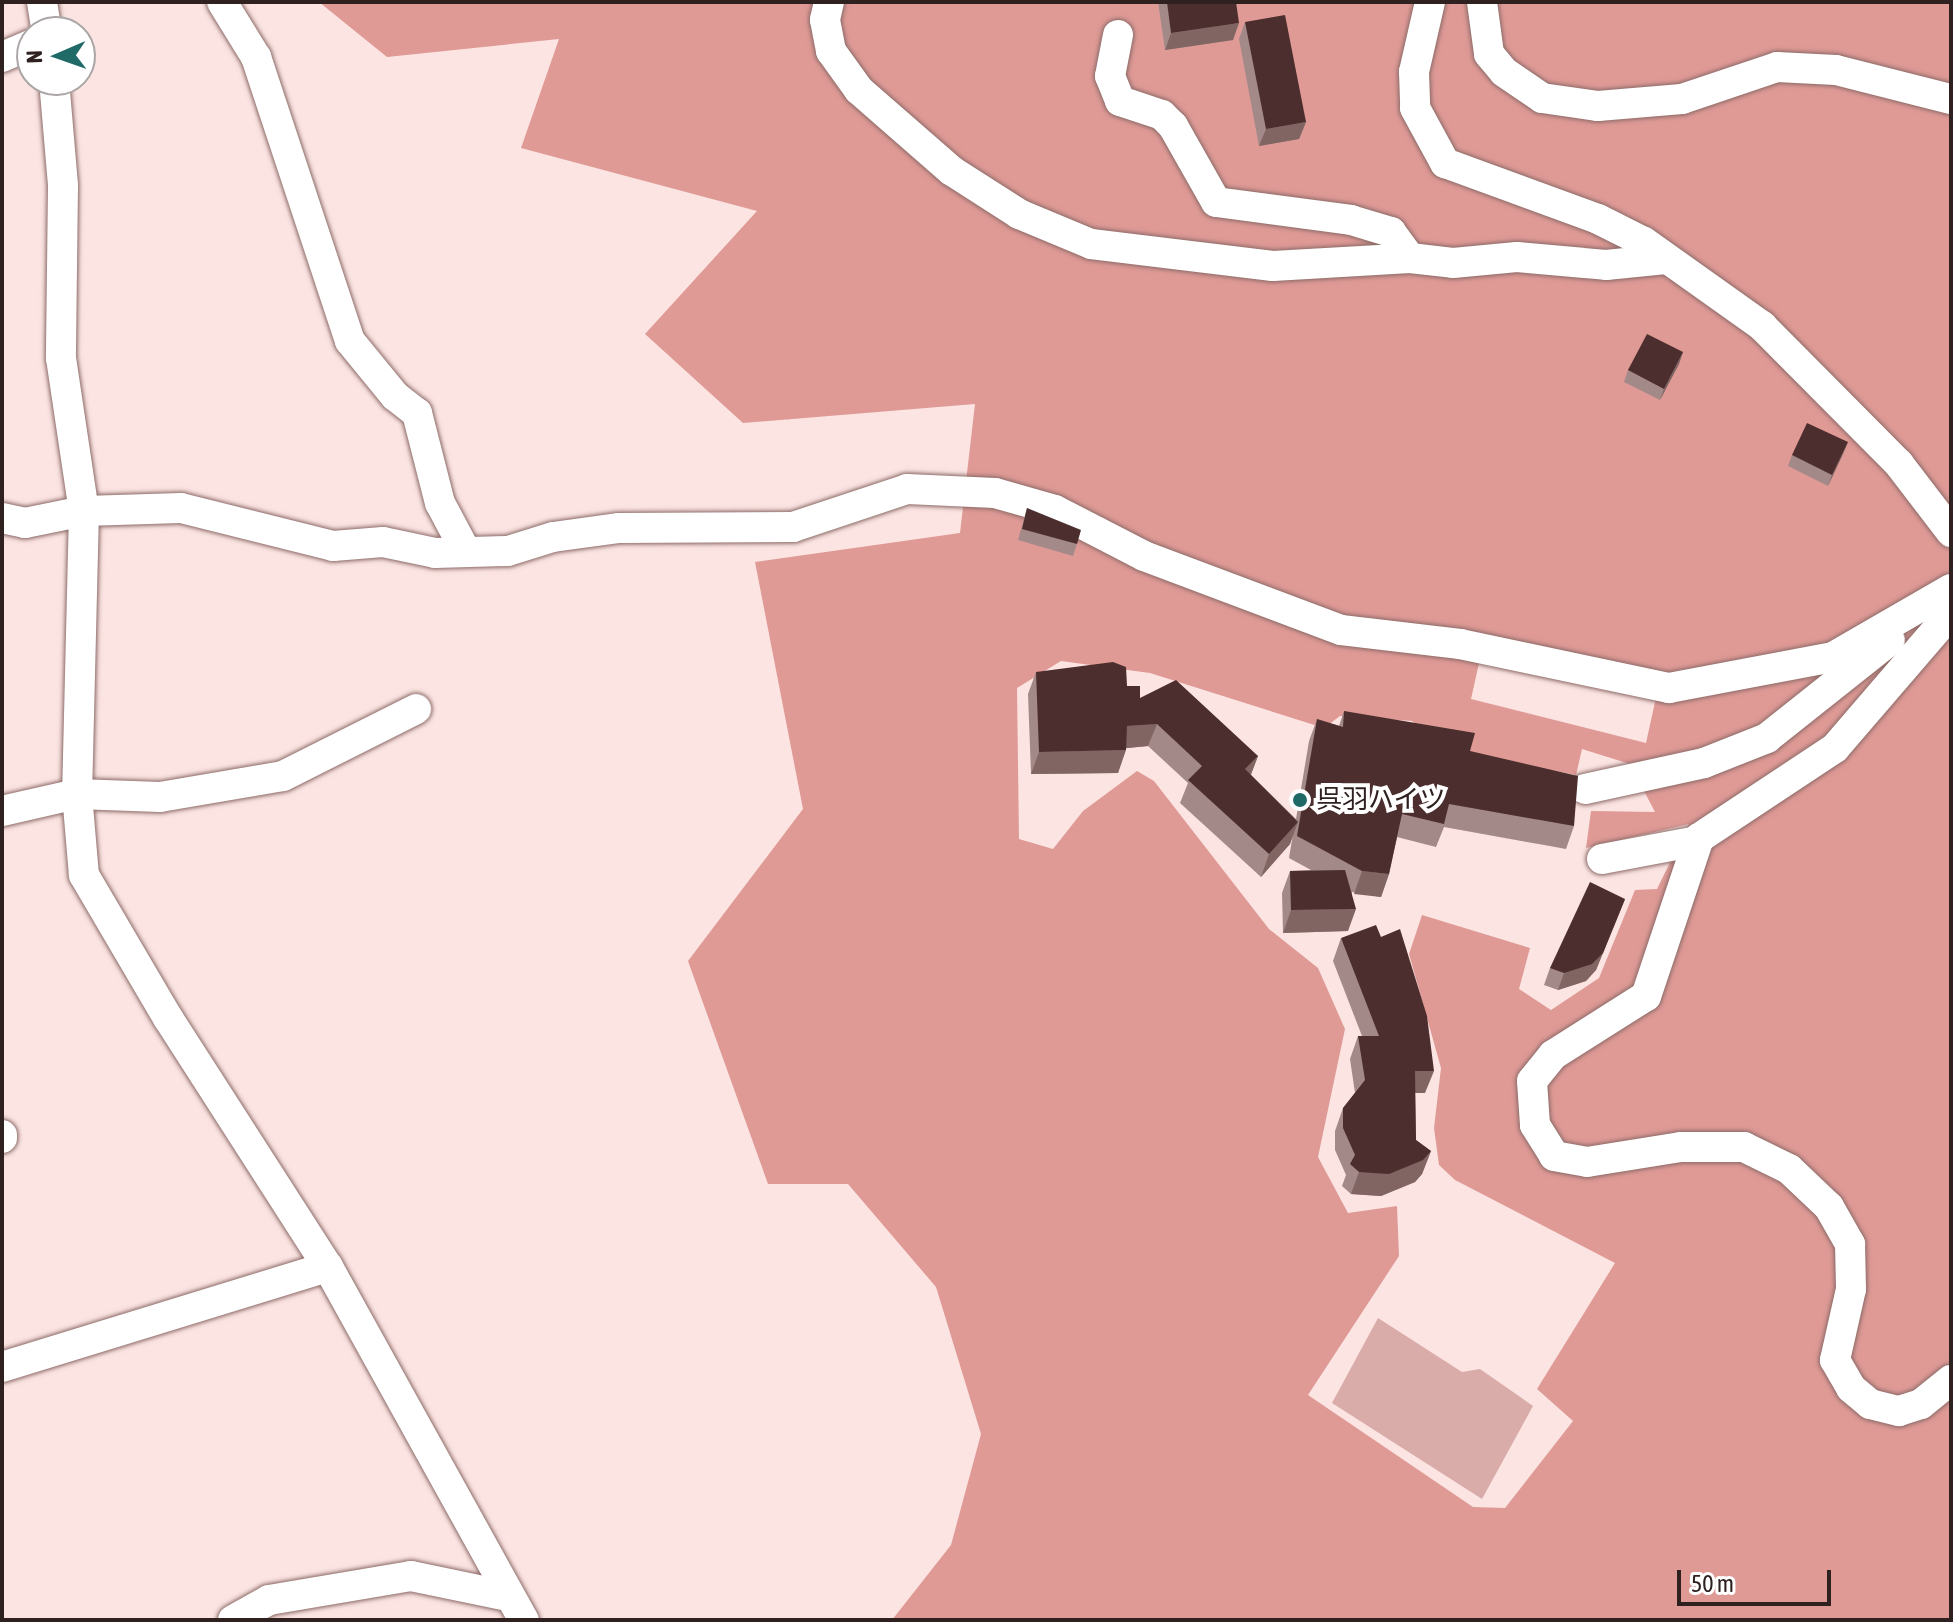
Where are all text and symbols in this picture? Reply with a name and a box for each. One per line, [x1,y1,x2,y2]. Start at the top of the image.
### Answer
north arrow [16,16,96,96]
text: N [21,50,47,64]
place label: 呉羽ハイツ [1316,784,1446,816]
marker: 呉羽ハイツ [1291,791,1309,809]
scale bar [1681,1554,1835,1604]
text: 50 m [1691,1570,1734,1597]

